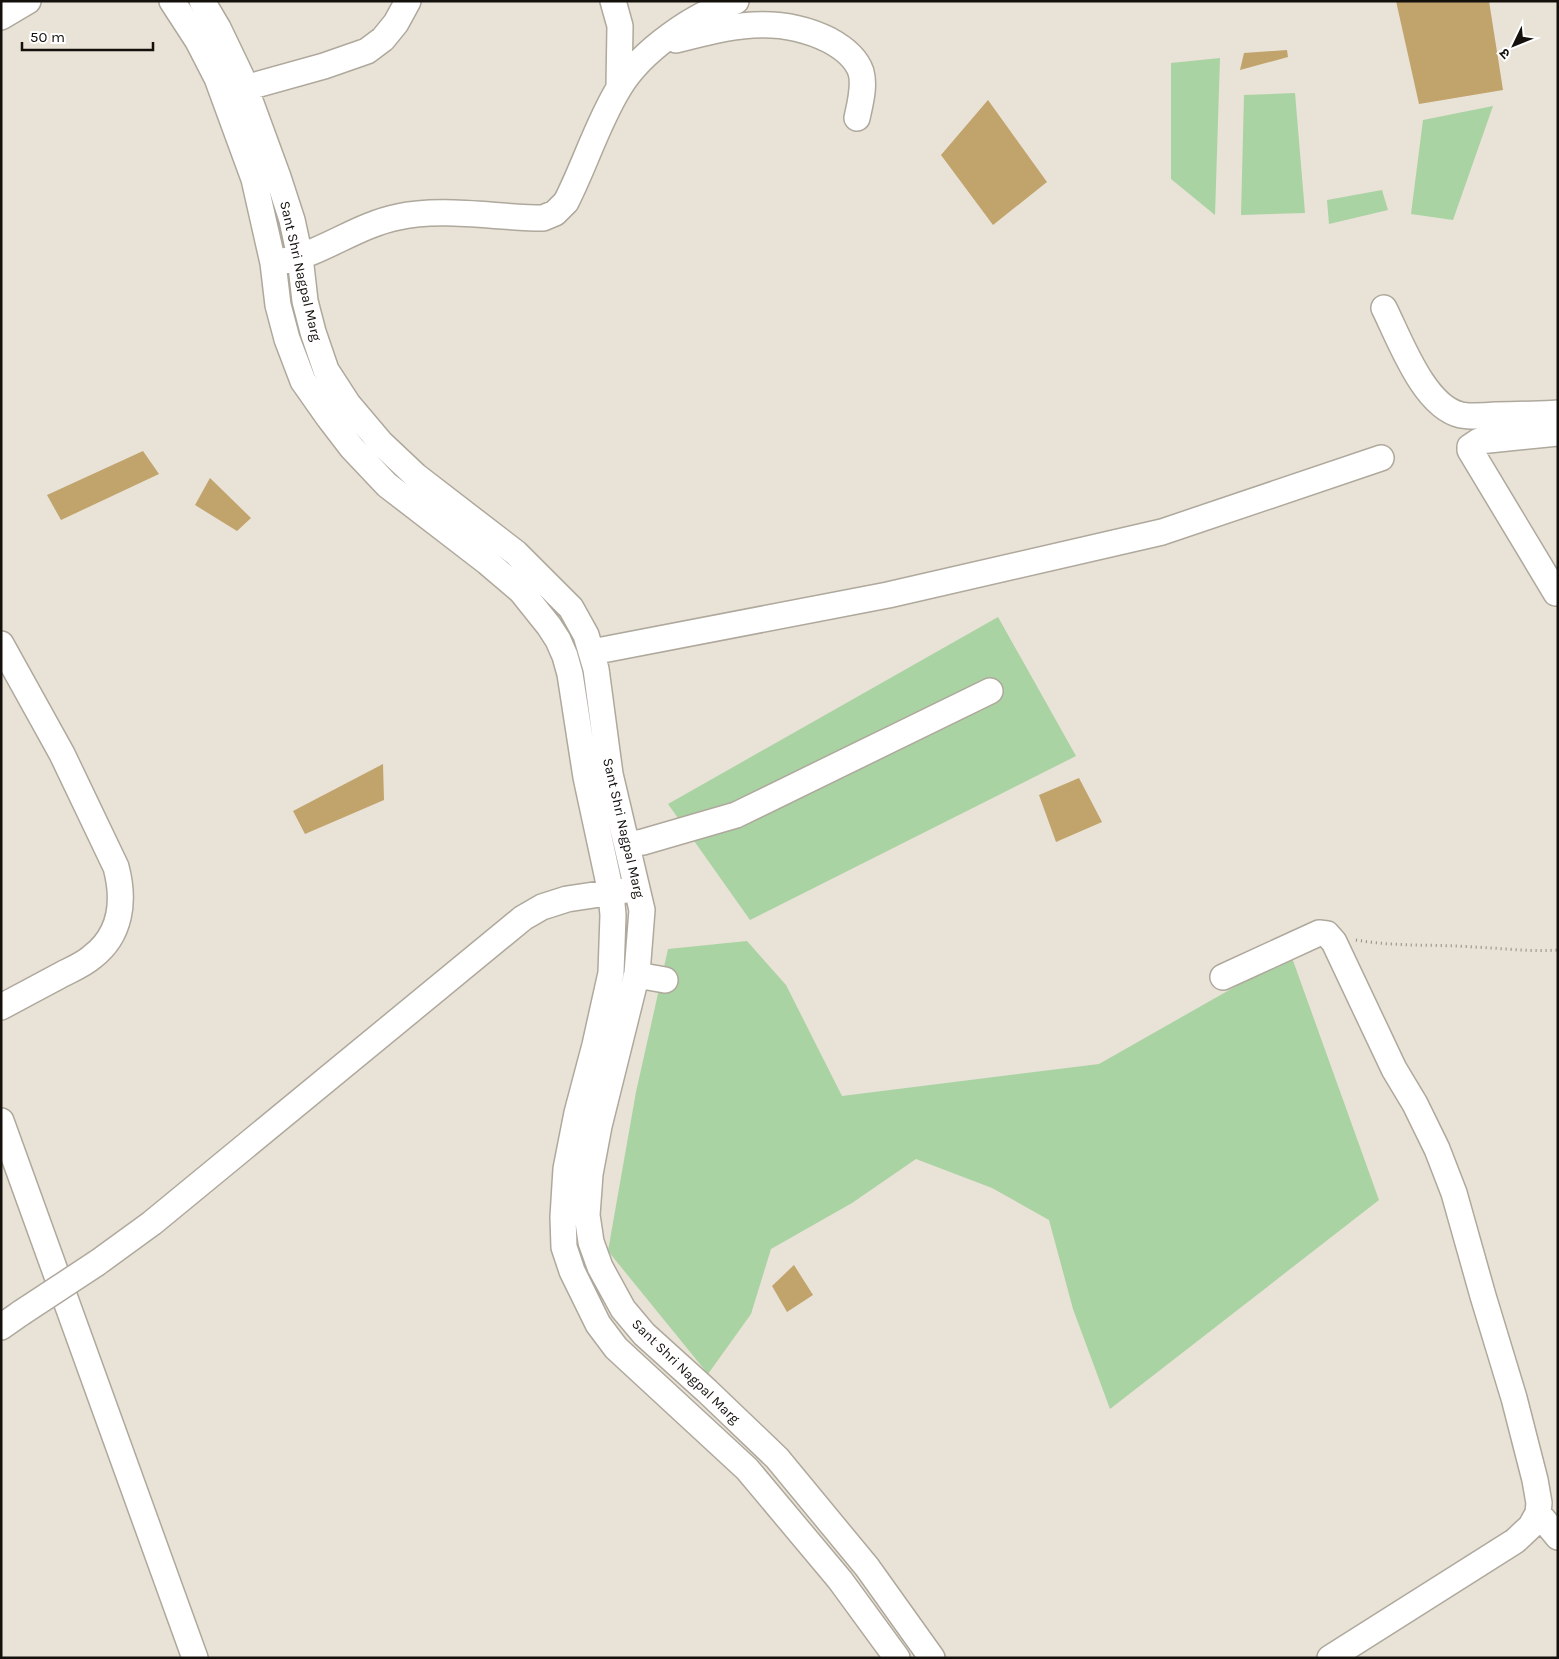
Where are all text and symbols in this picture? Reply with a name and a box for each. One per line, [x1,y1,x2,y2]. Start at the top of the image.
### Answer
scale bar [22,20,154,52]
north arrow [1489,20,1539,70]
text: 50 m [30,28,65,46]
text: उ [1495,44,1514,62]
street label: Sant Shri Nagpal Marg [276,199,325,343]
street label: Sant Shri Nagpal Marg [599,756,648,900]
street label: Sant Shri Nagpal Marg [628,1315,743,1427]

